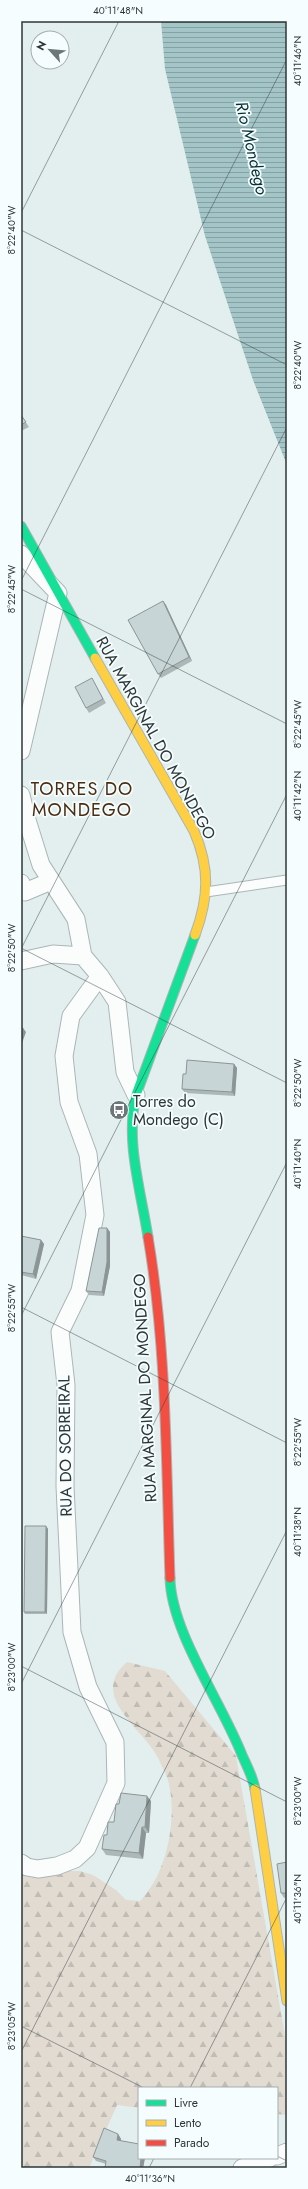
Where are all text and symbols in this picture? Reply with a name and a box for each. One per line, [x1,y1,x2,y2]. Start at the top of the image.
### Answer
text: 40°11'48"N [93,3,143,18]
north arrow [30,30,70,70]
text: 40°11'46"N [290,36,305,86]
text: N [32,38,50,53]
water label: Rio Mondego [230,99,274,197]
text: 8°22'40"W [4,205,19,254]
text: 8°22'40"W [290,340,305,389]
text: 8°22'45"W [4,565,19,613]
street label: RUA MARGINAL DO MONDEGO [90,632,222,844]
text: 8°22'45"W [290,700,305,748]
text: 40°11'42"N [290,771,305,821]
district label: TORRES DO MONDEGO [31,776,133,823]
text: 8°22'50"W [4,924,19,972]
text: 8°22'50"W [290,1059,305,1107]
place label: Torres do Mondego (C) [133,1090,224,1131]
bus stop icon: Torres do Mondego (C) [108,1099,130,1121]
text: 40°11'40"N [290,1139,305,1189]
street label: RUA MARGINAL DO MONDEGO [128,1273,162,1503]
text: 8°22'55"W [4,1284,19,1332]
street label: RUA DO SOBREIRAL [52,1374,78,1517]
text: 8°22'55"W [290,1418,305,1466]
text: 40°11'38"N [290,1507,305,1557]
text: 8°23'00"W [4,1643,19,1691]
text: 8°23'00"W [290,1777,305,1825]
text: 40°11'36"N [290,1874,305,1924]
text: 8°23'05"W [4,2002,19,2050]
legend [138,2087,278,2159]
text: Livre [174,2094,198,2112]
text: Lento [174,2114,202,2132]
text: Parado [174,2134,210,2152]
text: 40°11'36"N [125,2171,175,2186]

